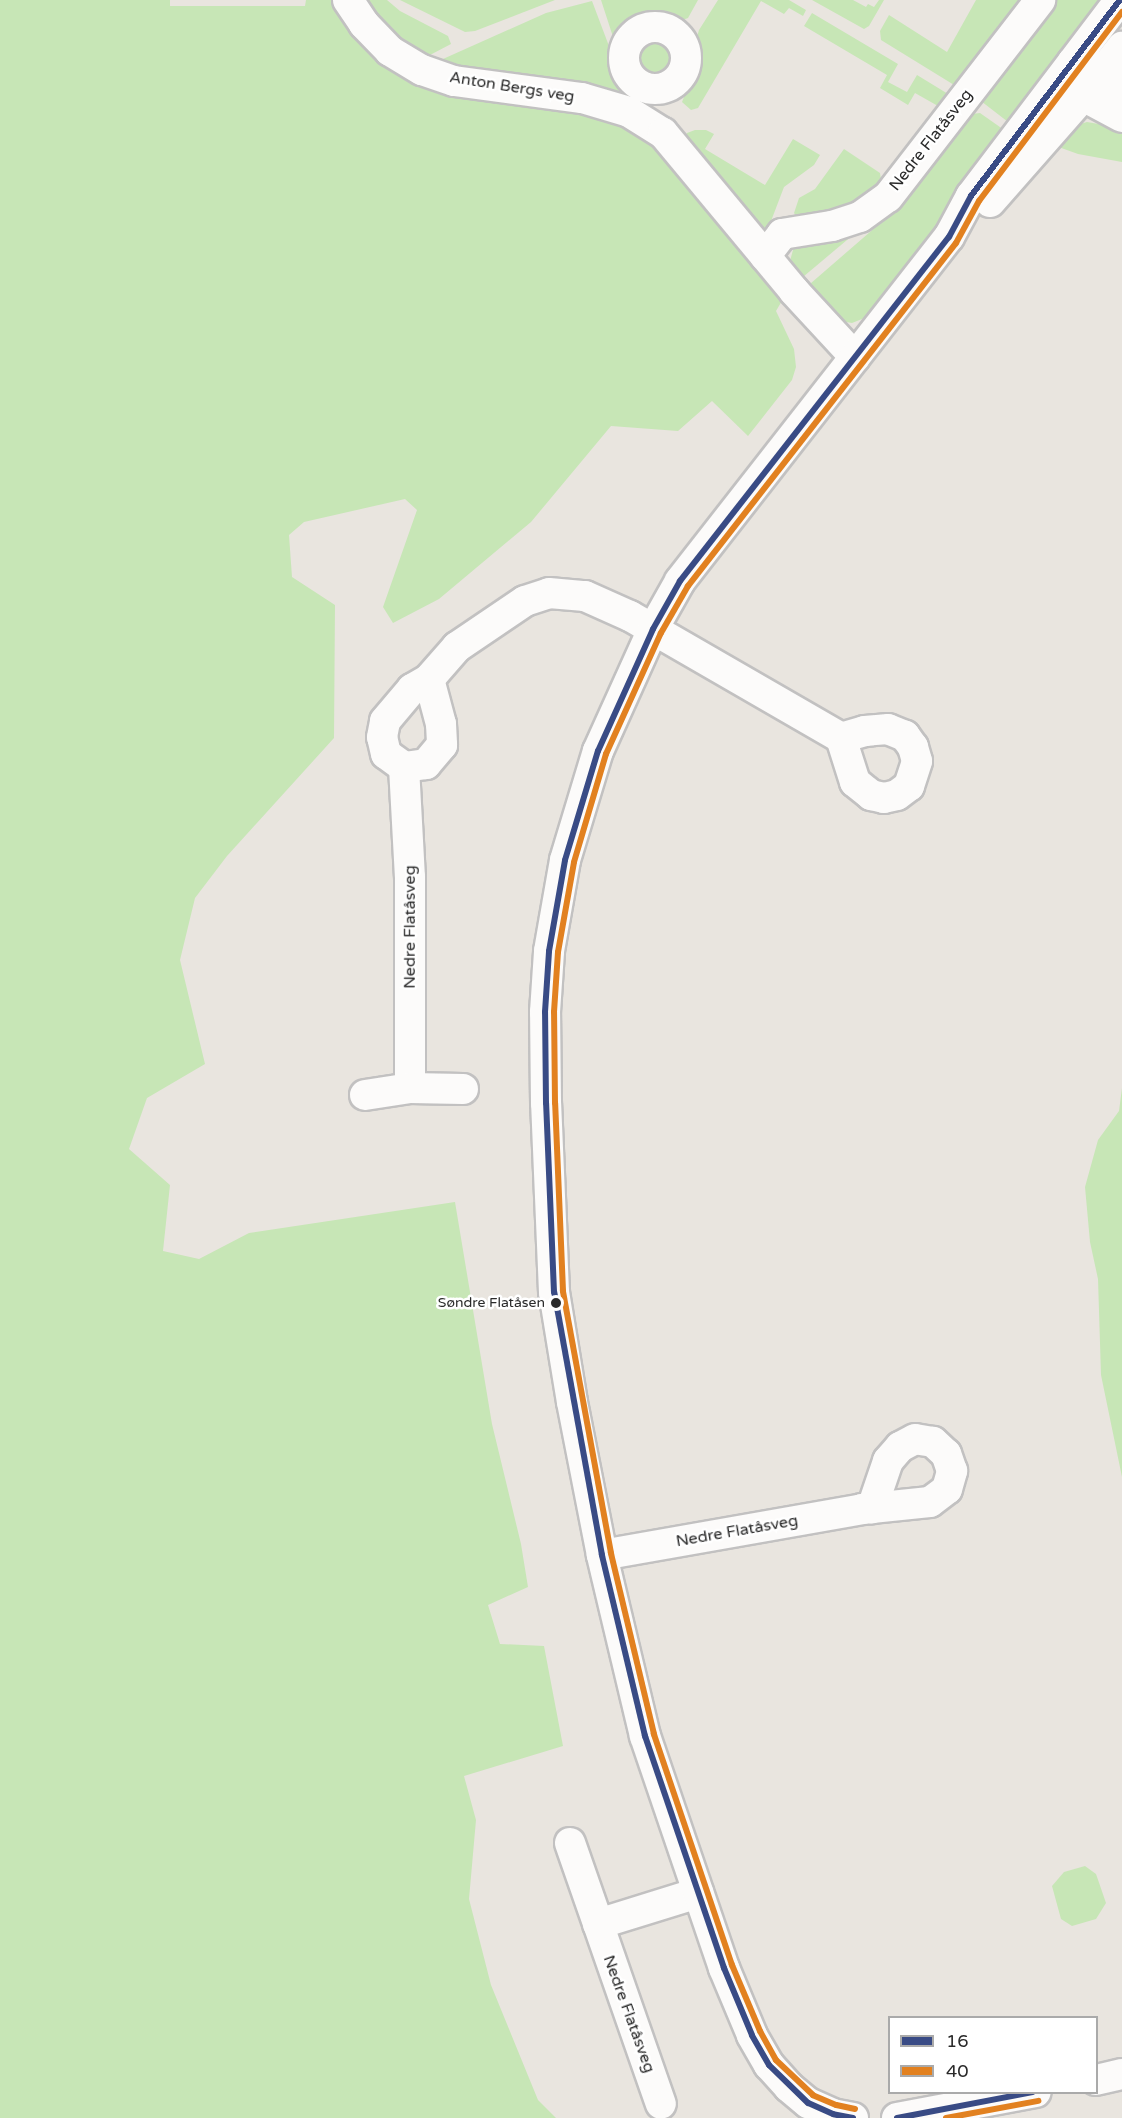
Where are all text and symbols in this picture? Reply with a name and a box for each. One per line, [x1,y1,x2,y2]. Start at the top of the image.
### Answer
street label: Anton Bergs veg [448,68,576,106]
street label: Nedre Flatåsveg [885,85,977,195]
street label: Nedre Flatåsveg [400,865,420,989]
place label: Søndre Flatåsen [438,1295,545,1311]
marker: Søndre Flatåsen [550,1297,562,1309]
street label: Nedre Flatåsveg [675,1511,799,1551]
street label: Nedre Flatåsveg [599,1953,659,2075]
legend [888,2016,1098,2094]
text: 16 [946,2030,969,2052]
text: 40 [946,2060,969,2082]

